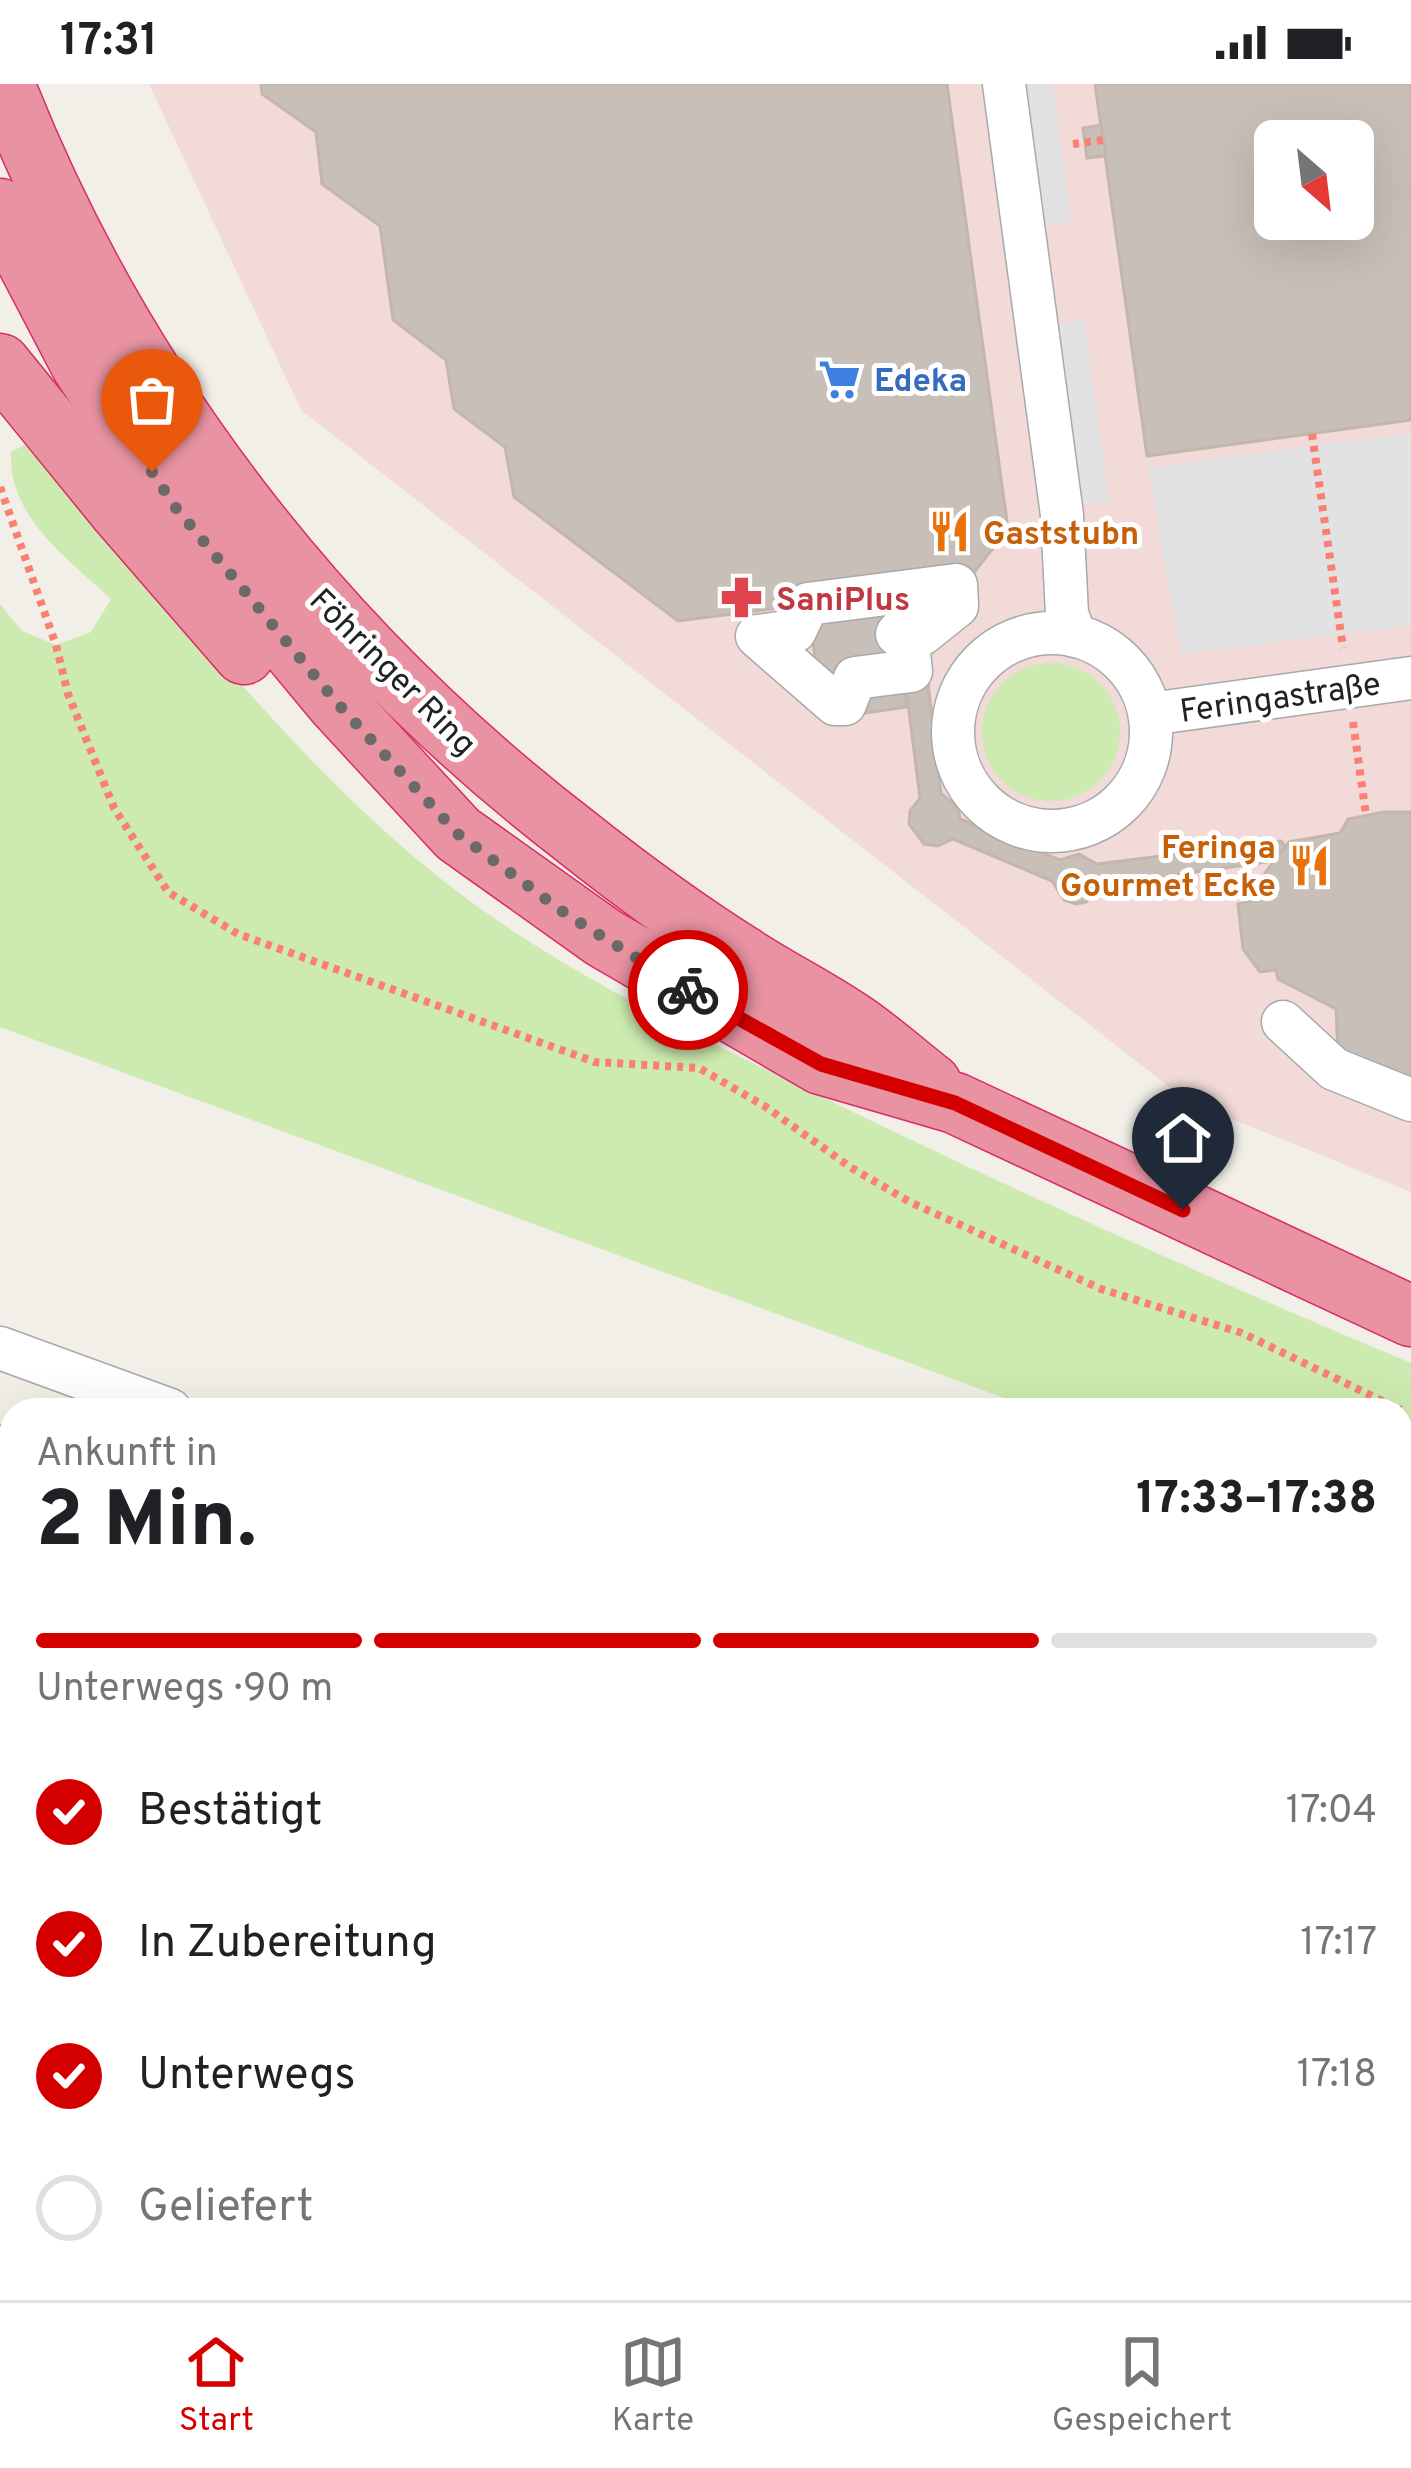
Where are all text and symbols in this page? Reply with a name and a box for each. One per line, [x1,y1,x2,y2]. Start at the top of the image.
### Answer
text: 17:31 [60,14,158,71]
north arrow [1254,120,1374,240]
map controls [1254,120,1374,240]
pin [101,349,203,472]
supermarket icon: Edeka [817,356,863,402]
place label: Edeka [874,362,967,404]
icon: bag [119,367,185,433]
restaurant icon: Gaststubn [926,509,972,555]
place label: Gaststubn [983,515,1139,557]
pharmacy icon: SaniPlus [719,575,765,621]
street label: Föhringer Ring [299,581,484,766]
place label: SaniPlus [776,581,910,623]
street label: Feringastraße [1178,665,1384,735]
place label: Feringa Gourmet Ecke [1060,829,1276,909]
restaurant icon: Feringa Gourmet Ecke [1287,842,1333,888]
courier [628,930,748,1050]
icon: bike [655,957,721,1023]
pin [1132,1087,1234,1210]
icon: home [1150,1105,1216,1171]
text: Ankunft in [36,1431,218,1480]
text: 17:33–17:38 [1136,1472,1377,1529]
text: 2 Min. [36,1475,257,1574]
text: Unterwegs · 90 m [36,1666,333,1715]
icon: check [36,1779,102,1845]
text: Bestätigt [138,1784,322,1841]
text: 17:04 [1286,1788,1377,1837]
icon: check [36,1911,102,1977]
text: In Zubereitung [138,1916,437,1973]
text: 17:17 [1300,1920,1377,1969]
icon: check [36,2043,102,2109]
text: Unterwegs [138,2048,356,2105]
text: 17:18 [1297,2052,1377,2101]
text: Geliefert [138,2180,313,2237]
tab: Start [179,2329,254,2443]
tab: Karte [612,2329,694,2443]
tab: Gespeichert [1052,2329,1232,2443]

